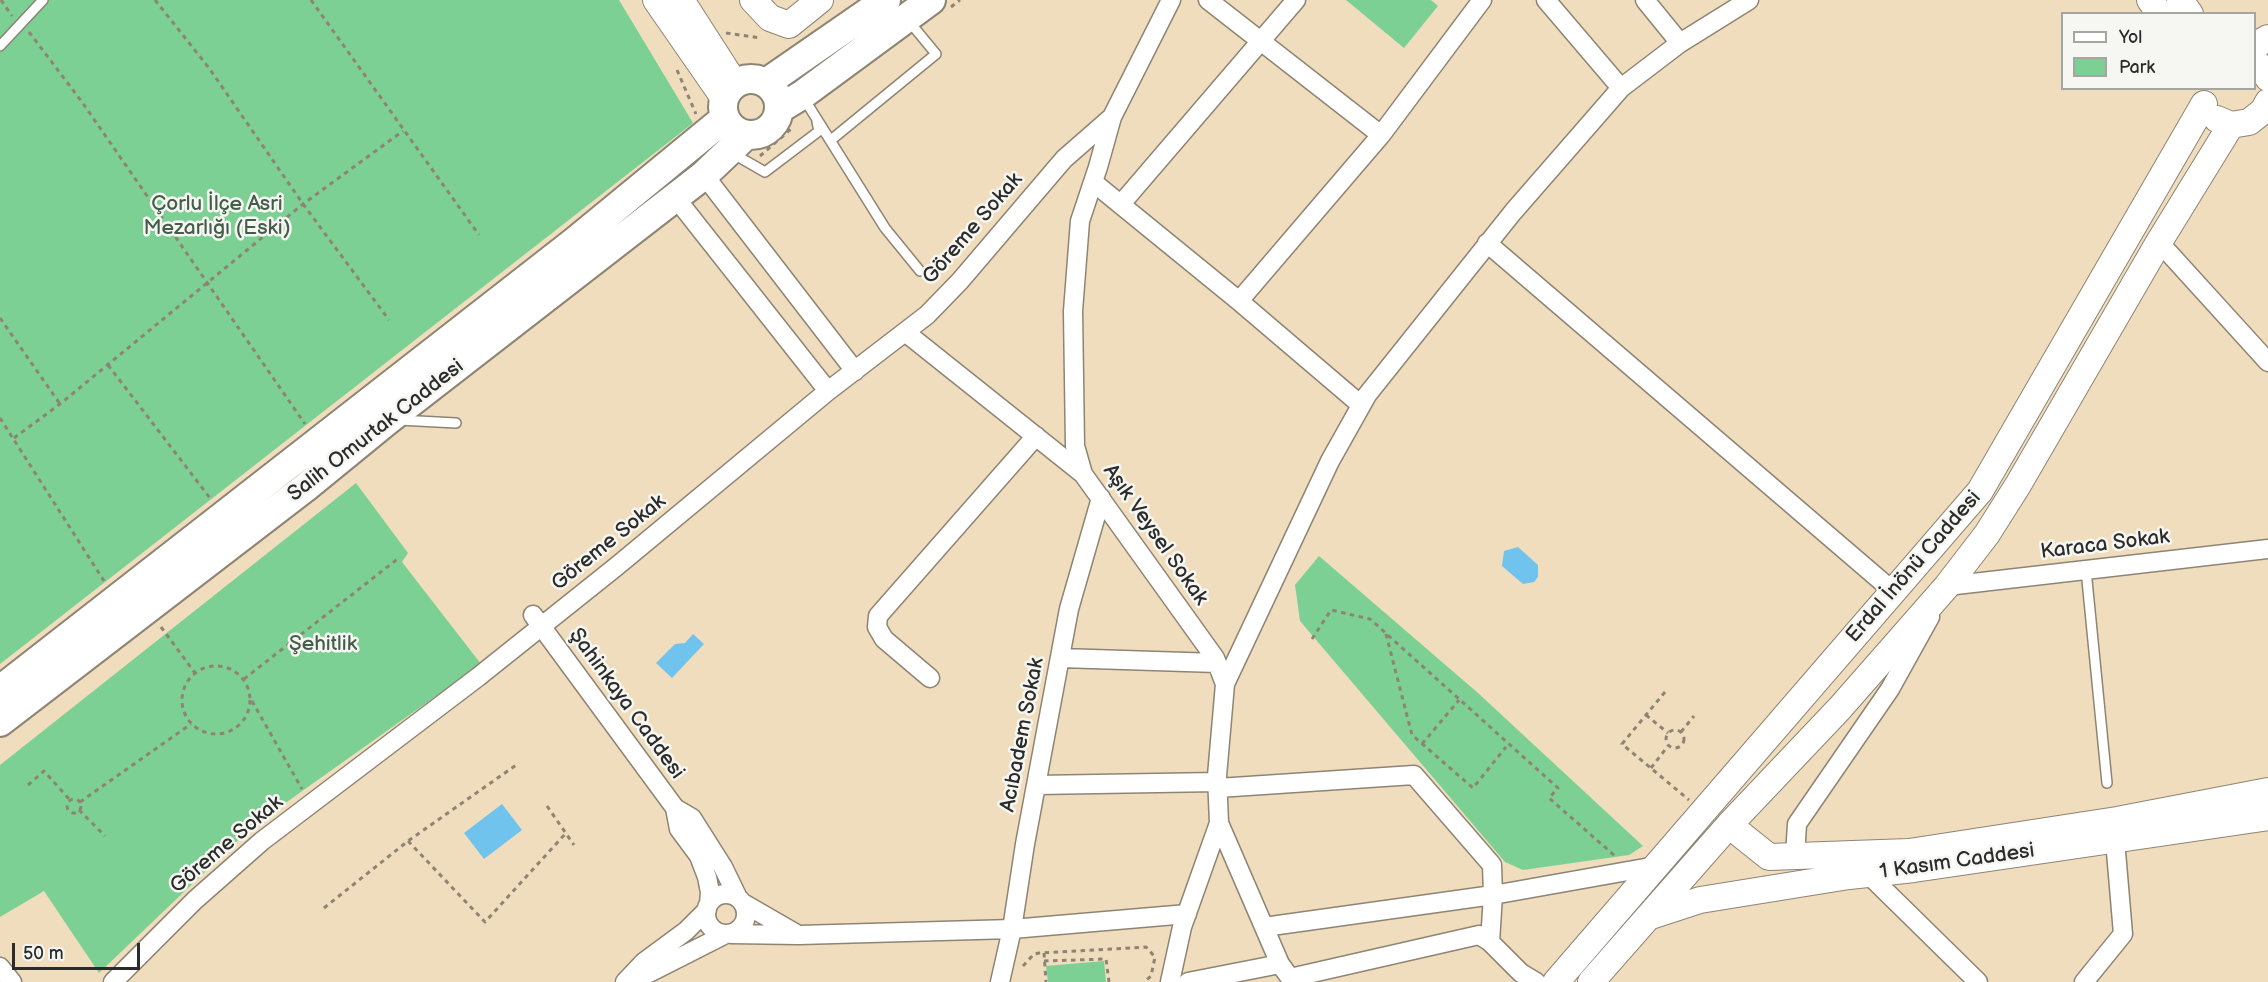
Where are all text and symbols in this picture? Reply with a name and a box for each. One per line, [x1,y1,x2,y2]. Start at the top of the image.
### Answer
legend [2061,12,2256,90]
text: Yol [2119,27,2142,48]
text: Park [2119,57,2155,78]
street label: Göreme Sokak [918,168,1028,290]
park label: Çorlu İlçe Asri Mezarlığı (Eski) [143,192,291,242]
street label: Salih Omurtak Caddesi [283,354,469,508]
street label: Aşık Veysel Sokak [1097,460,1213,610]
street label: Erdal İnönü Caddesi [1841,486,1987,648]
street label: Göreme Sokak [547,489,671,597]
street label: Karaca Sokak [2039,525,2171,565]
street label: Şahinkaya Caddesi [563,624,689,784]
park label: Şehitlik [289,632,357,658]
street label: Acıbadem Sokak [996,656,1050,814]
street label: Göreme Sokak [166,791,288,899]
street label: 1 Kasım Caddesi [1878,839,2036,885]
scale bar [15,931,142,969]
text: 50 m [23,943,64,964]

